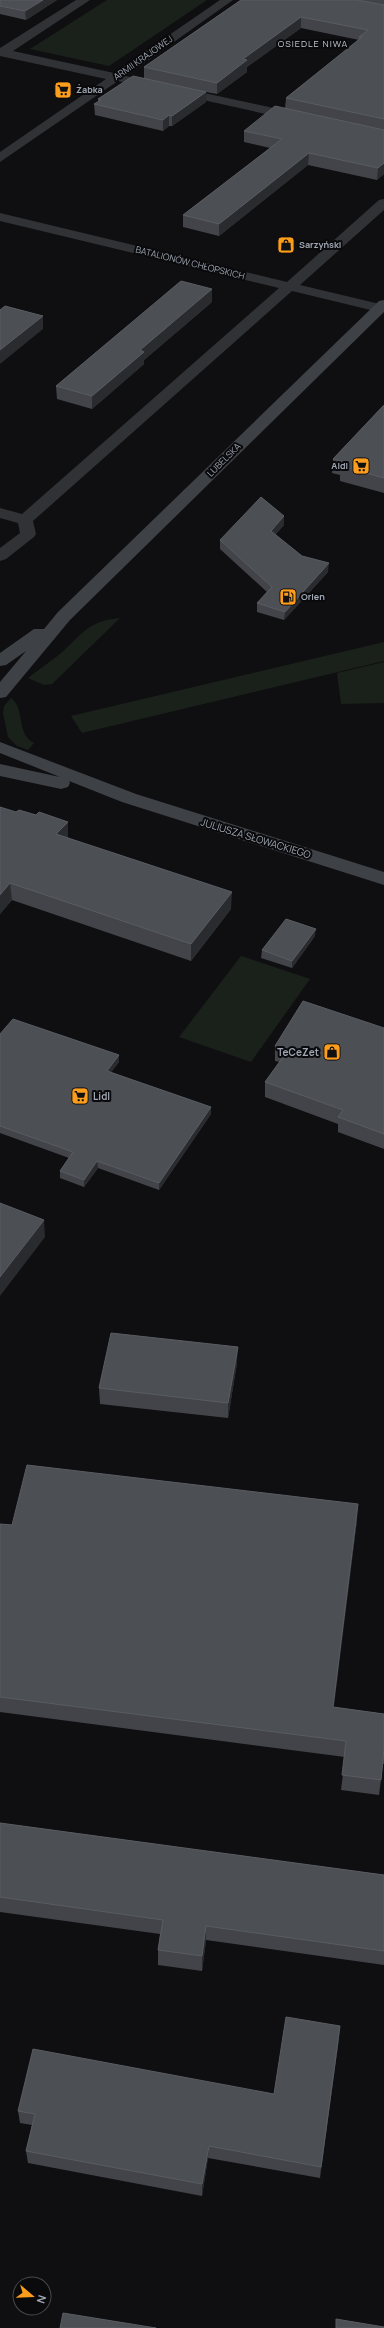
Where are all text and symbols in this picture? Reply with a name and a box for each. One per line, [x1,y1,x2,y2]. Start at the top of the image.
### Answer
street label: ARMII KRAJOWEJ [110,32,175,83]
district label: OSIEDLE NIWA [278,37,348,50]
supermarket icon: Żabka [53,80,73,100]
place label: Żabka [76,83,103,96]
shop icon: Sarzyński [276,235,296,255]
place label: Sarzyński [299,238,341,251]
street label: BATALIONÓW CHŁOPSKICH [134,243,246,282]
street label: LUBELSKA [204,440,244,479]
supermarket icon: Aldi [351,456,371,476]
place label: Aldi [331,459,348,472]
fuel station icon: Orlen [278,587,298,607]
place label: Orlen [301,590,325,603]
street label: JULIUSZA SŁOWACKIEGO [199,815,313,861]
shop icon: TeCeZet [322,1042,342,1062]
place label: TeCeZet [277,1045,319,1059]
supermarket icon: Lidl [70,1086,90,1106]
place label: Lidl [93,1089,110,1103]
north arrow [12,2276,52,2316]
text: N [34,2293,50,2306]

